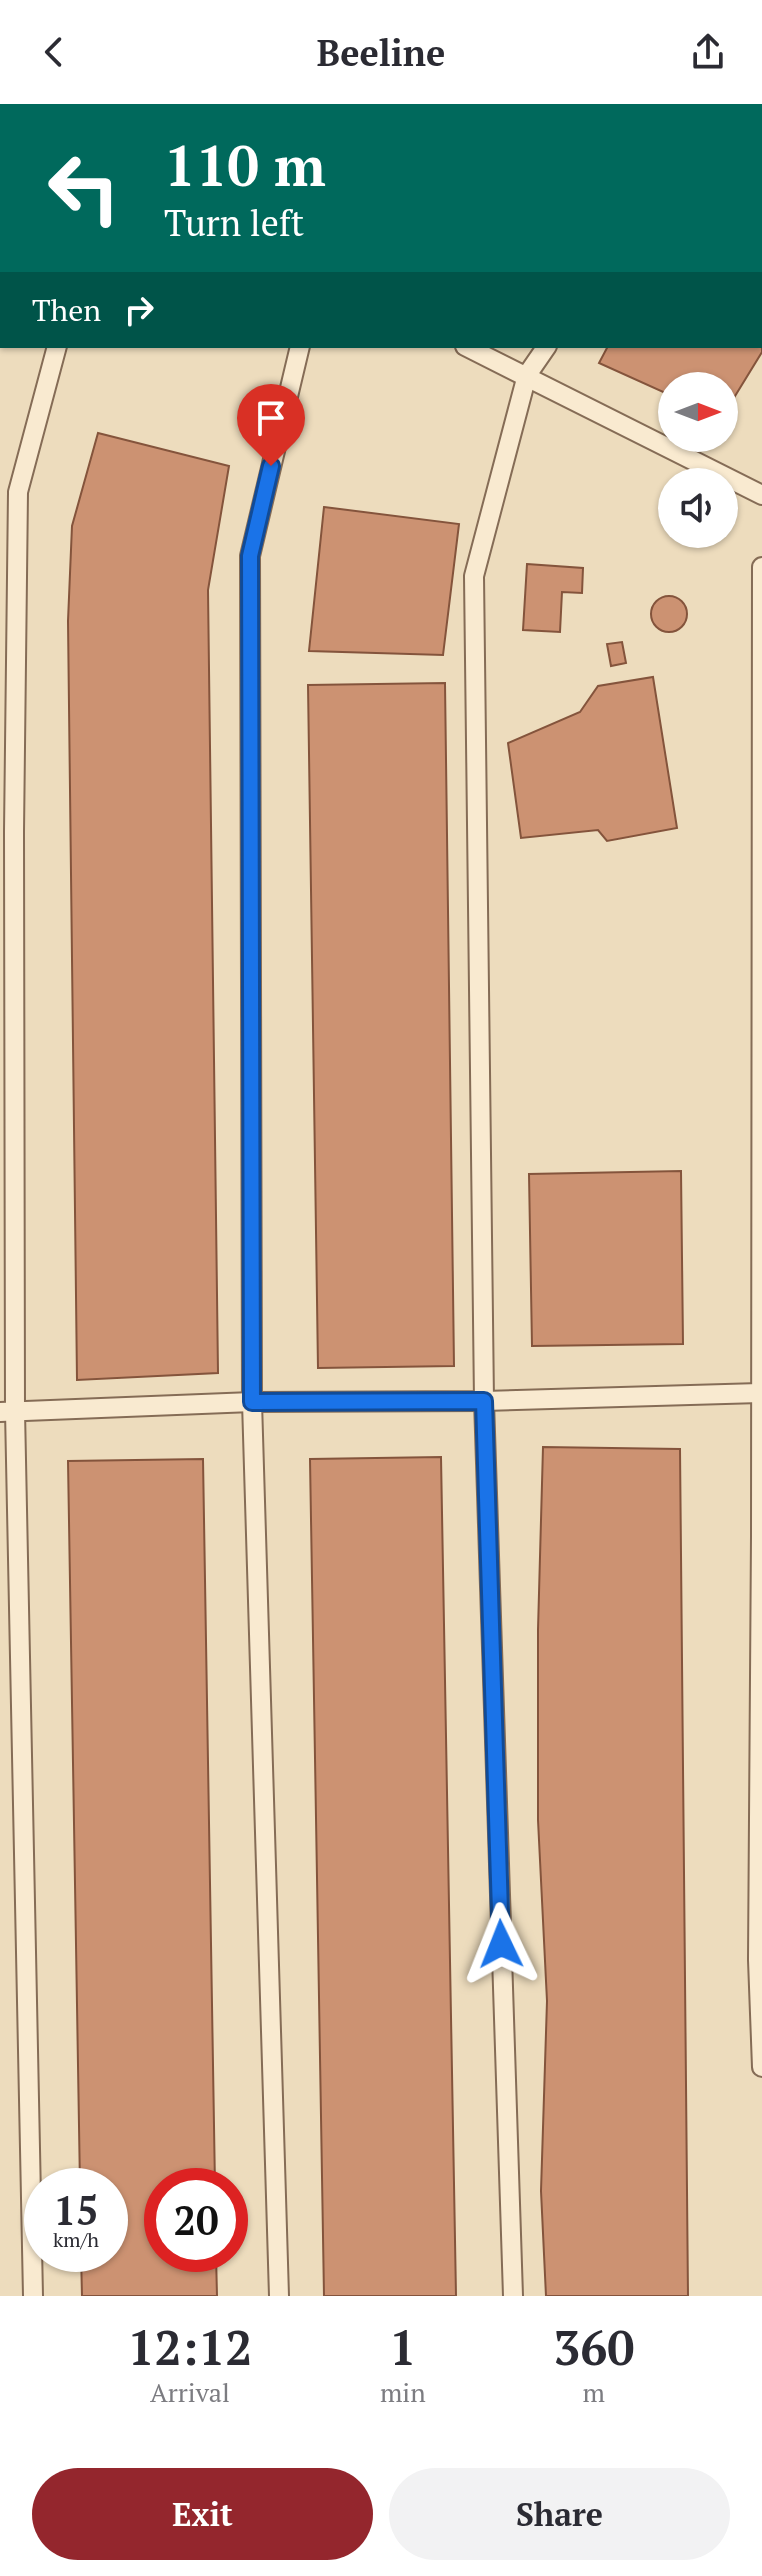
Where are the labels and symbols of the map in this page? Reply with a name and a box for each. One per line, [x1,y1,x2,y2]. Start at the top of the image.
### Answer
north arrow [658,372,738,452]
pin [237,384,305,466]
position arrow [459,1902,543,1986]
speed limit sign: 20 [144,2168,248,2272]

